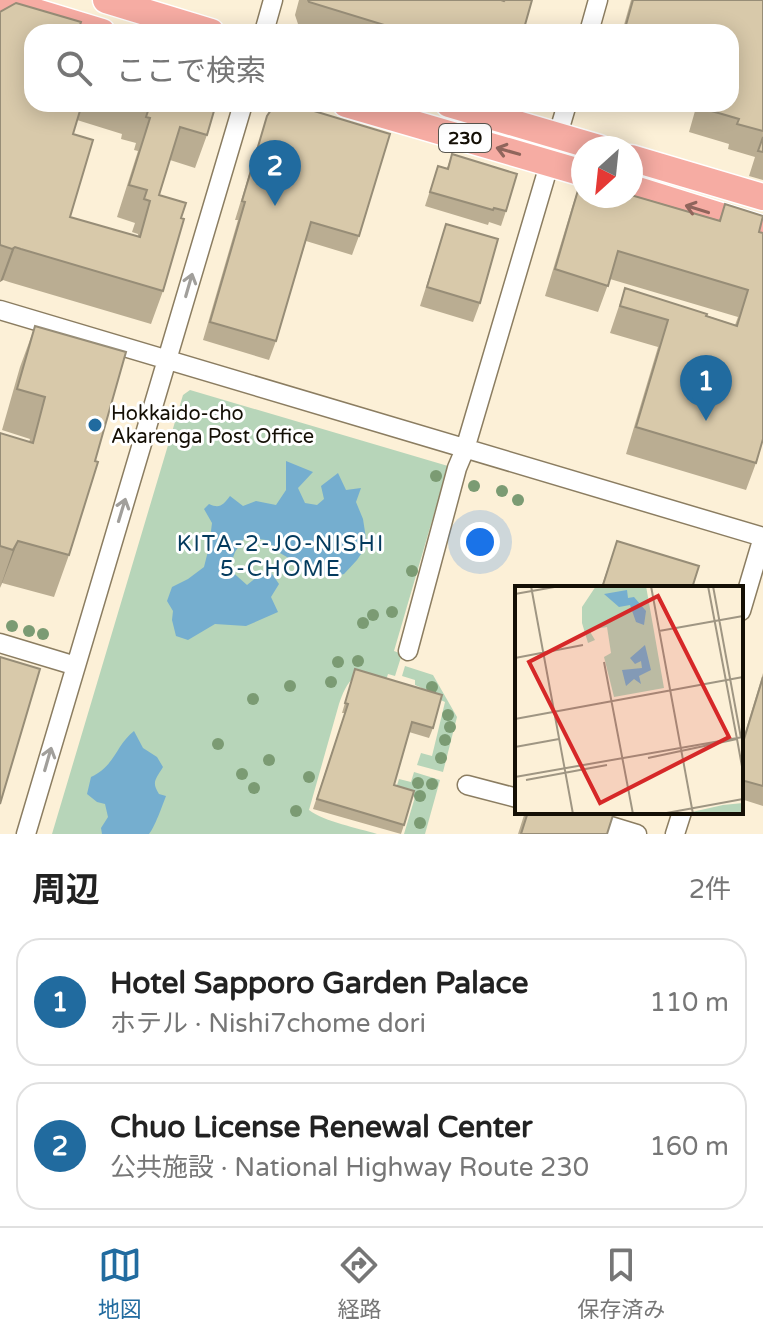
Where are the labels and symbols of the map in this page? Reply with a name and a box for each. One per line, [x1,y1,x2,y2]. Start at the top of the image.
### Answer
road number: 230 [439,124,491,152]
north arrow [571,136,643,208]
pin: 2 [249,140,301,206]
one-way arrow [496,143,522,158]
one-way arrow [685,200,710,215]
one-way arrow [182,272,197,298]
pin: 1 [680,355,732,421]
place label: Hokkaido-cho Akarenga Post Office [111,402,314,449]
marker: Hokkaido-cho Akarenga Post Office [86,416,104,434]
one-way arrow [115,497,130,523]
your location [460,522,500,562]
district label: KITA-2-JO-NISHI 5-CHOME [177,531,385,582]
inset map [515,586,743,814]
one-way arrow [41,747,56,773]

